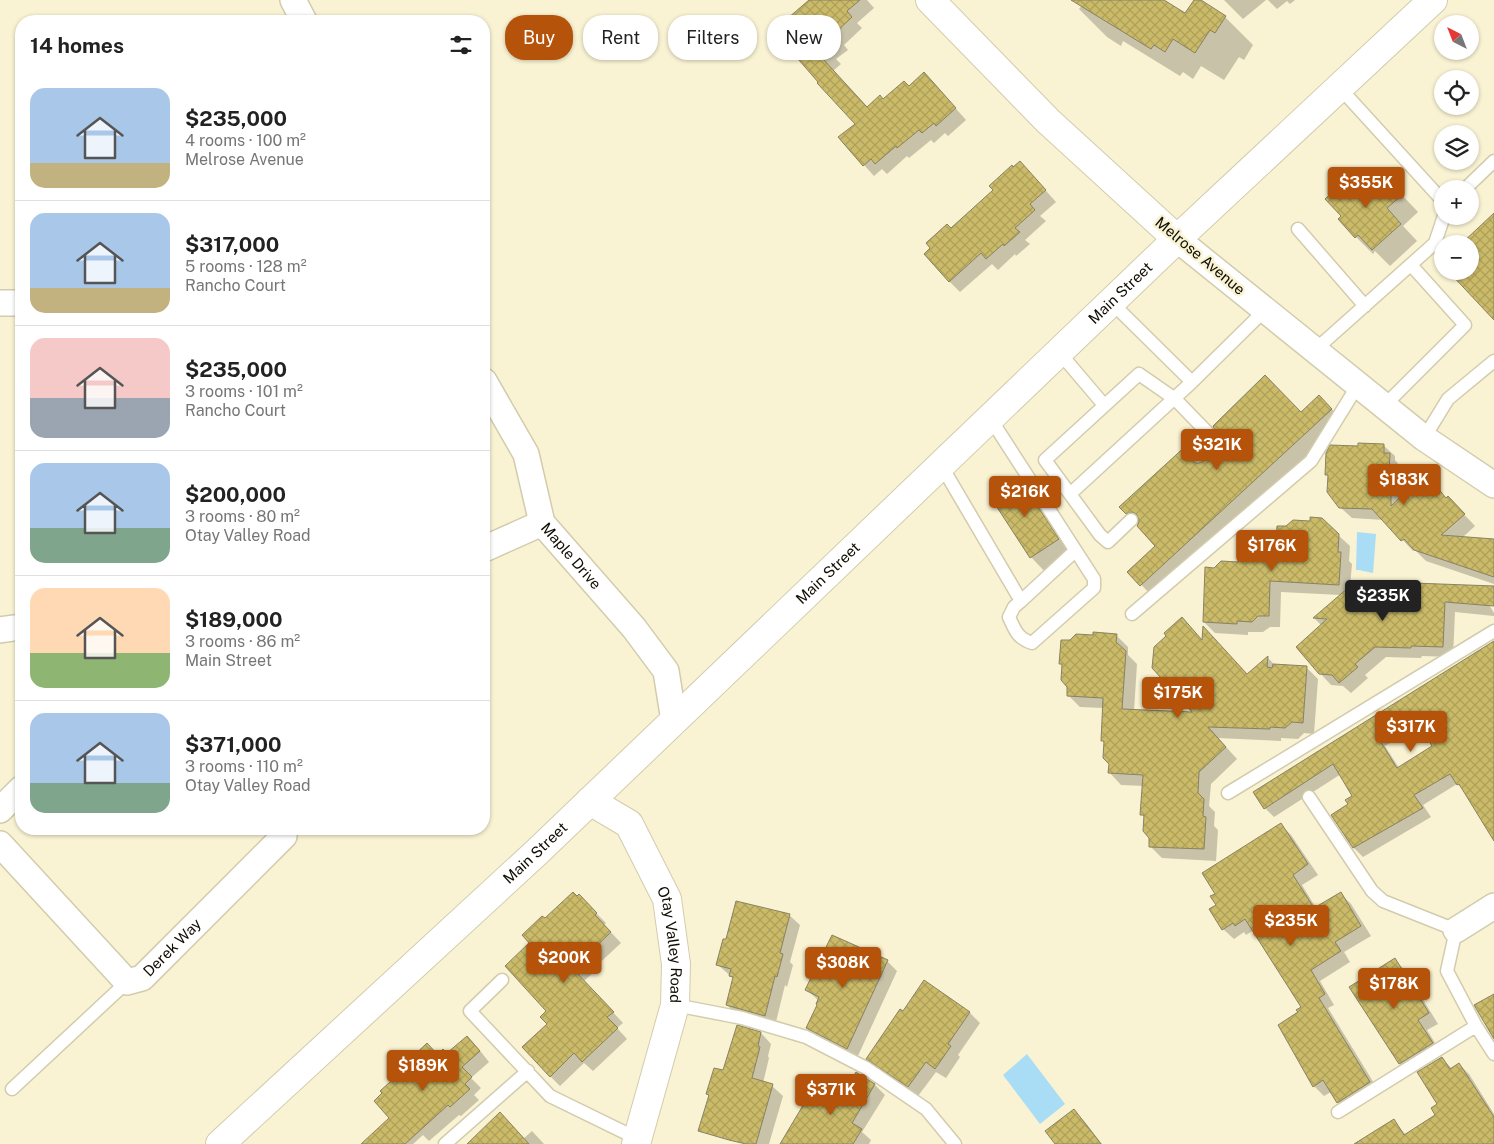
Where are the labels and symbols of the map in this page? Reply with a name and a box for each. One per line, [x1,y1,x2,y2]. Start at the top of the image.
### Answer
north arrow [1434,15,1479,60]
pin: $355K [1331,166,1401,209]
street label: Melrose Avenue [1152,213,1248,298]
street label: Main Street [1085,258,1156,327]
pin: $321K [1182,428,1252,471]
pin: $183K [1369,464,1439,506]
pin: $216K [990,476,1060,518]
street label: Maple Drive [538,519,605,592]
pin: $176K [1237,530,1307,572]
street label: Main Street [792,538,863,607]
pin: $235K [1348,580,1418,622]
pin: $175K [1143,676,1213,719]
pin: $317K [1376,710,1446,753]
street label: Main Street [499,819,571,887]
street label: Otay Valley Road [654,883,685,1003]
pin: $235K [1256,904,1326,947]
street label: Derek Way [140,915,204,980]
pin: $200K [529,942,599,984]
pin: $308K [808,946,878,989]
pin: $178K [1359,968,1429,1010]
pin: $189K [388,1050,458,1092]
pin: $371K [796,1074,866,1116]

